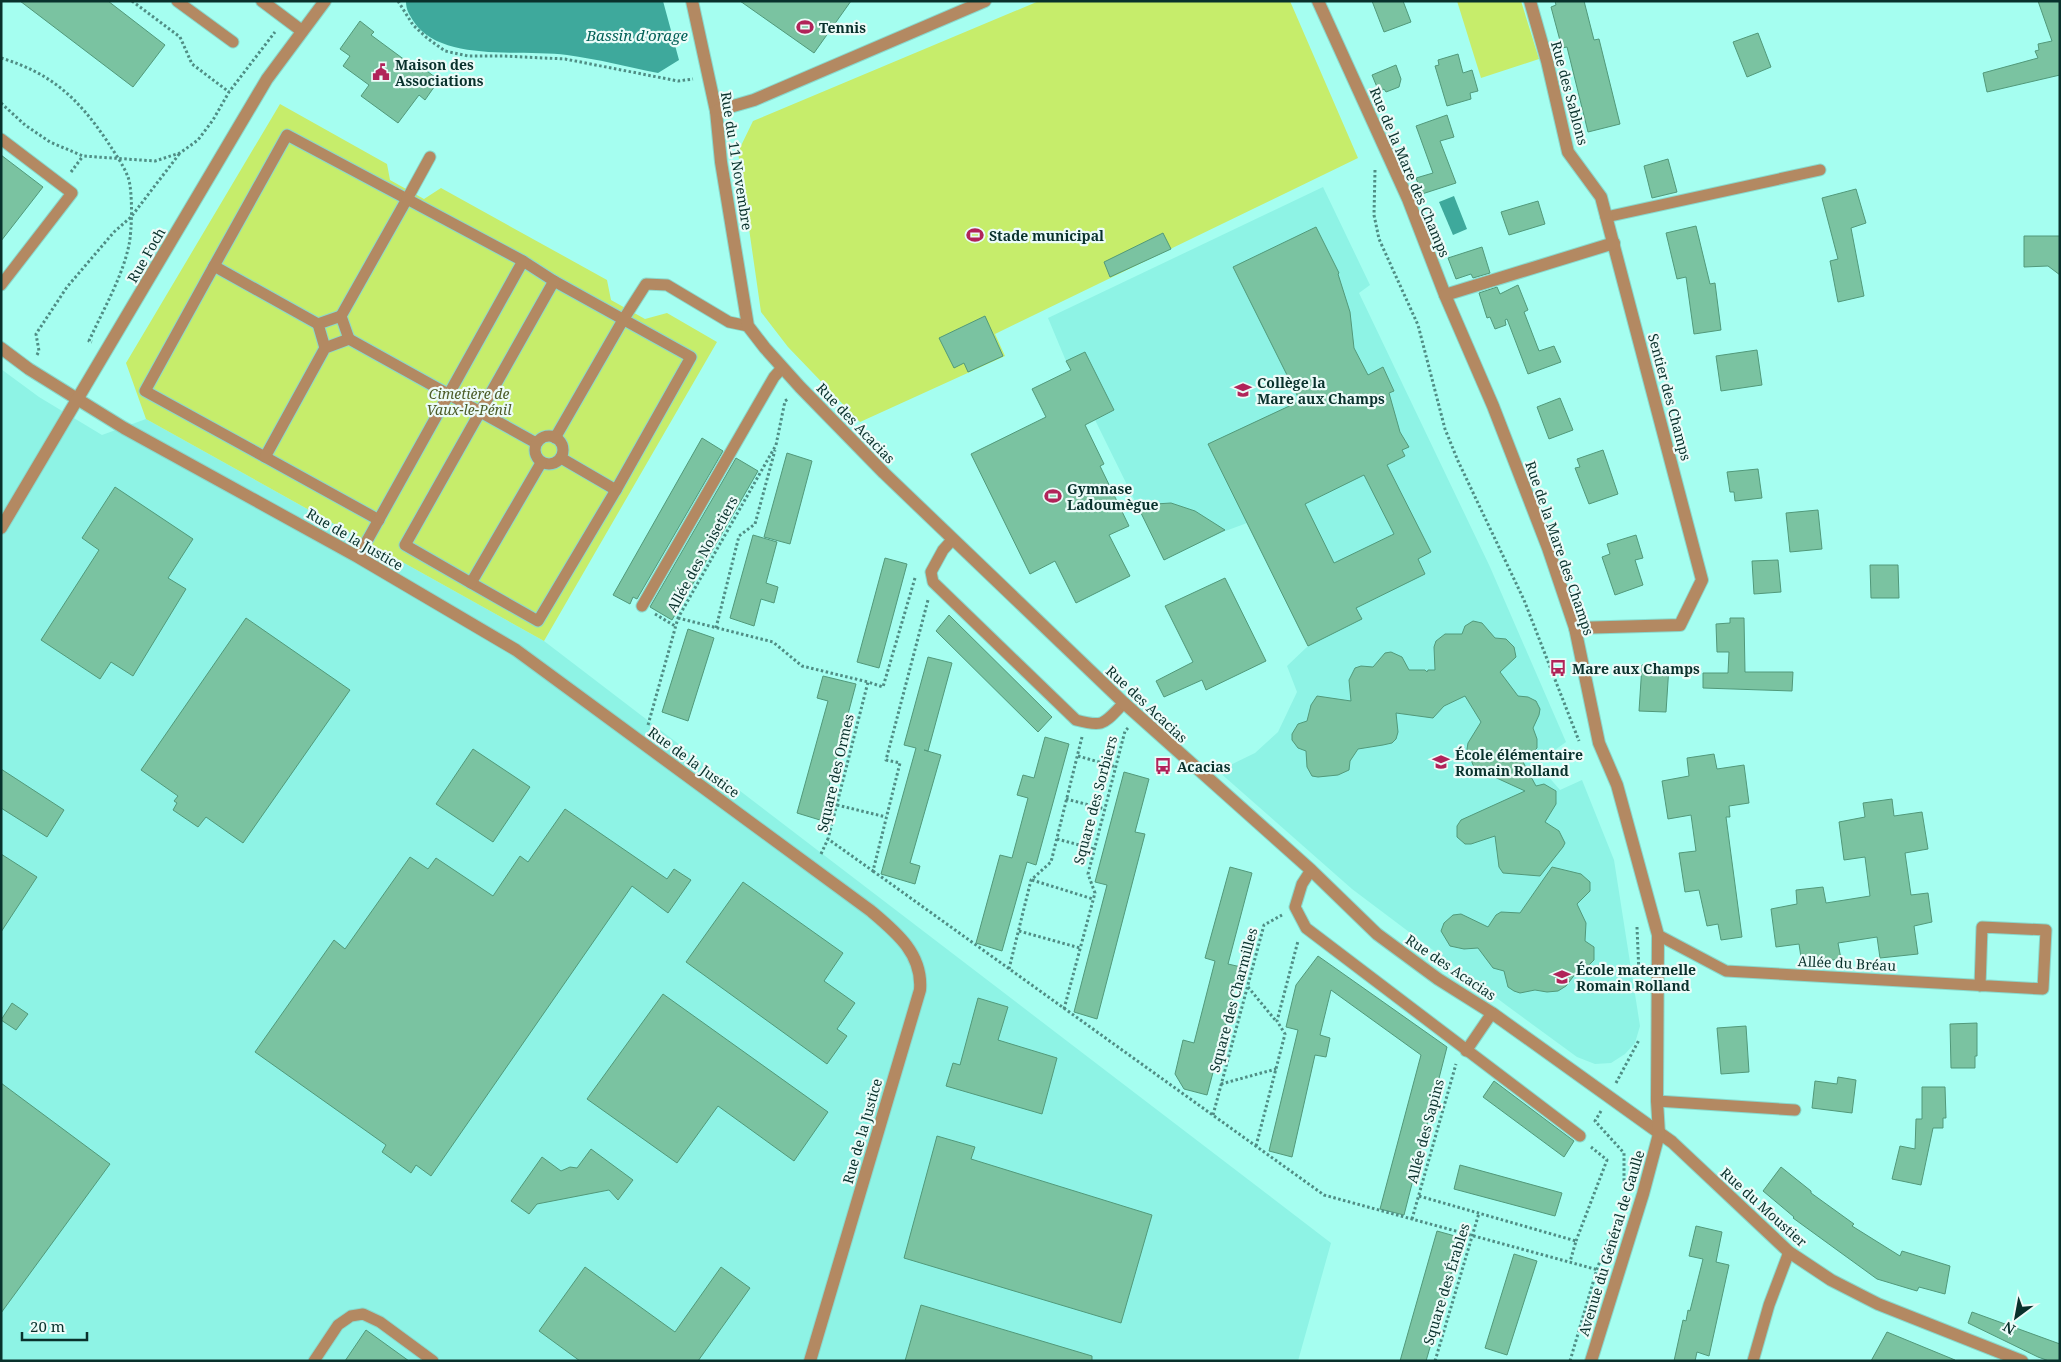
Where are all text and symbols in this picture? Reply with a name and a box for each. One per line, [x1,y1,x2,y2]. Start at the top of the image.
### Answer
sports icon: Tennis [795,17,815,37]
place label: Tennis [819,18,866,37]
water label: Bassin d'orage [585,25,688,45]
street label: Rue des Sablons [1547,39,1593,147]
place label: Maison des Associations [395,55,484,90]
public building icon: Maison des Associations [371,62,391,82]
street label: Rue de la Mare des Champs [1365,84,1455,260]
street label: Rue du 11 Novembre [717,90,757,232]
street label: Rue Foch [123,224,169,286]
sports icon: Stade municipal [965,225,985,245]
place label: Stade municipal [989,226,1104,245]
street label: Sentier des Champs [1644,331,1696,463]
place label: Collège la Mare aux Champs [1257,373,1385,408]
street label: Rue des Acacias [813,379,899,467]
school or university icon: Collège la Mare aux Champs [1233,380,1253,400]
park label: Cimetière de Vaux-le-Pénil [426,384,512,419]
street label: Rue de la Mare des Champs [1521,458,1599,638]
place label: Gymnase Ladoumègue [1067,479,1159,514]
sports icon: Gymnase Ladoumègue [1043,486,1063,506]
street label: Allée des Noisetiers [662,493,742,615]
street label: Rue de la Justice [303,504,407,574]
bus stop icon: Mare aux Champs [1548,658,1568,678]
place label: Mare aux Champs [1572,659,1700,678]
street label: Rue des Acacias [1102,661,1192,747]
street label: Square des Ormes [812,712,858,834]
street label: Rue de la Justice [644,722,744,802]
street label: Square des Sorbiers [1069,734,1121,866]
place label: École élémentaire Romain Rolland [1455,745,1583,780]
school or university icon: École élémentaire Romain Rolland [1431,752,1451,772]
bus stop icon: Acacias [1153,756,1173,776]
place label: Acacias [1177,757,1231,776]
street label: Square des Charmilles [1205,926,1261,1074]
street label: Rue des Acacias [1402,930,1500,1004]
street label: Allée du Bréau [1797,951,1897,975]
place label: École maternelle Romain Rolland [1576,960,1696,995]
school or university icon: École maternelle Romain Rolland [1552,967,1572,987]
street label: Rue de la Justice [838,1076,886,1186]
street label: Allée des Sapins [1402,1077,1448,1185]
street label: Avenue du Général de Gaulle [1574,1148,1648,1338]
street label: Rue du Moustier [1717,1163,1812,1251]
street label: Square des Érables [1418,1221,1474,1347]
north arrow [1991,1292,2041,1342]
scale bar [22,1310,88,1342]
text: 20 m [30,1316,65,1336]
text: N [1999,1317,2019,1339]

